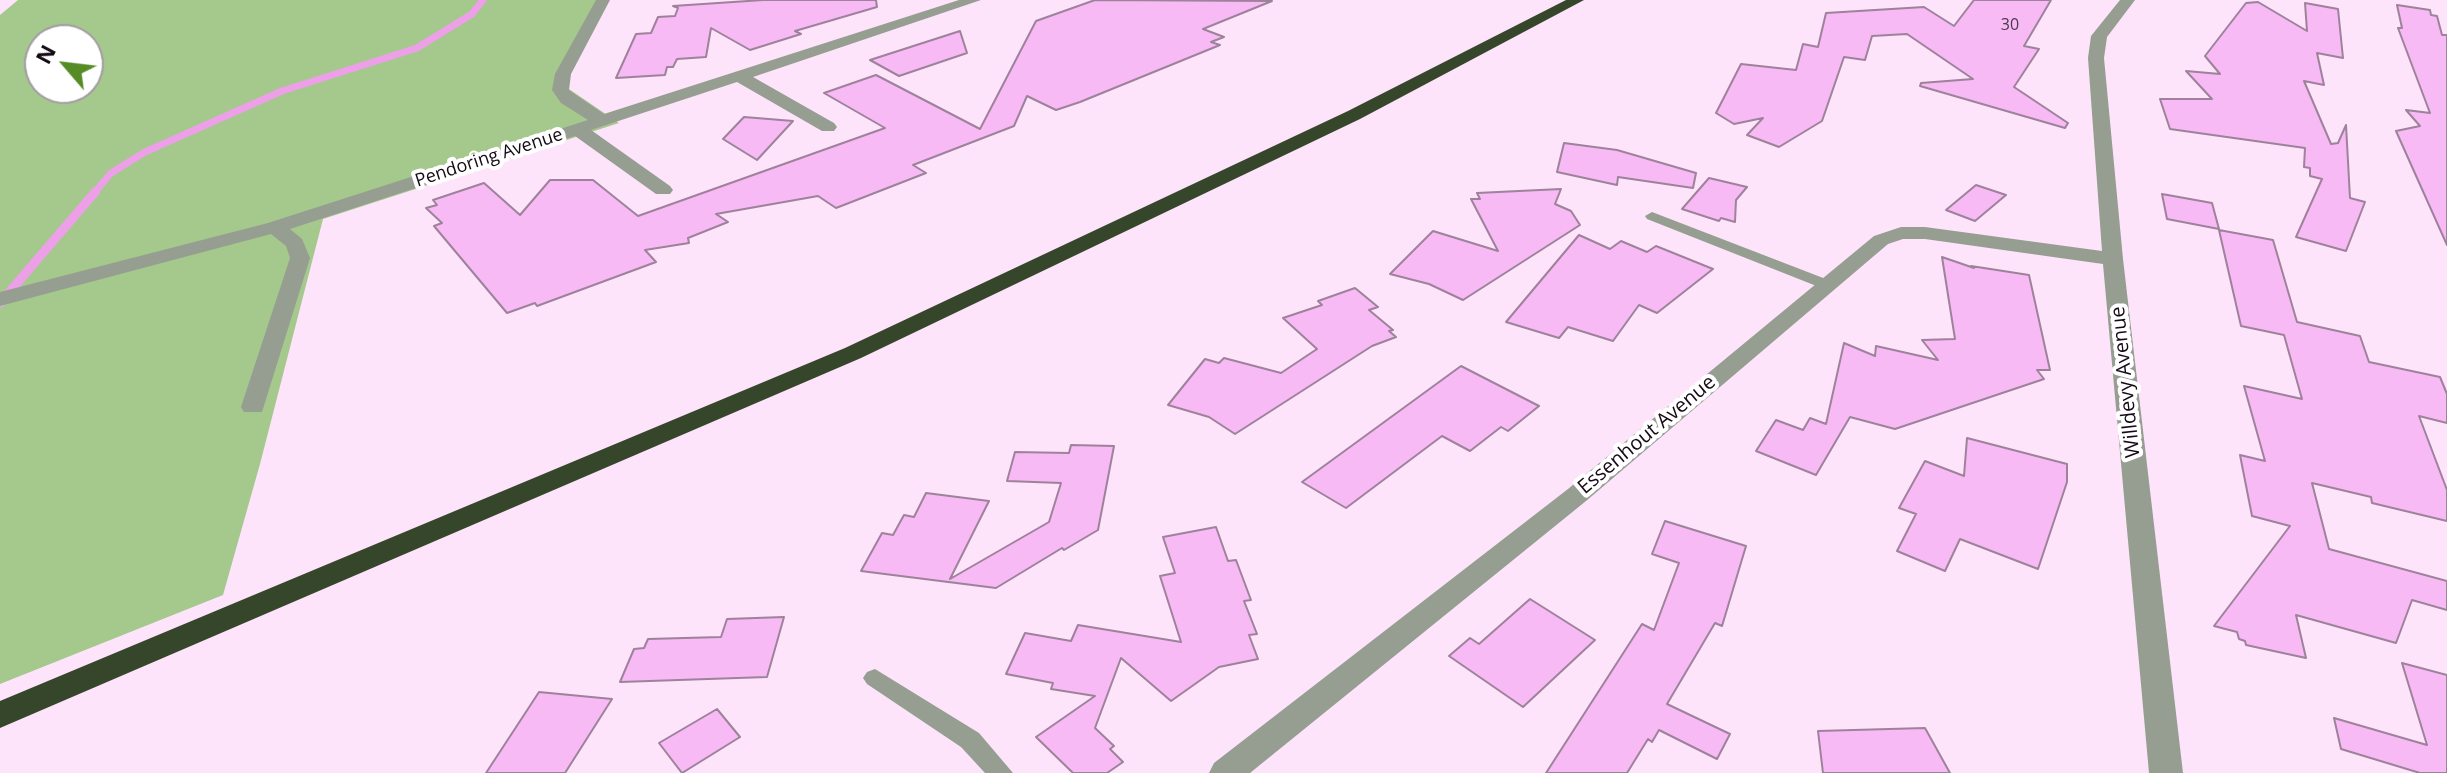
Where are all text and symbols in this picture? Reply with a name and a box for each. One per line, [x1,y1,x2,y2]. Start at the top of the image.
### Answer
house number: 30 [2001,15,2019,35]
north arrow [24,24,104,104]
text: N [27,39,62,69]
street label: Pendoring Avenue [412,124,566,192]
street label: Willdevy Avenue [2106,305,2146,459]
street label: Essenhout Avenue [1573,370,1721,500]

